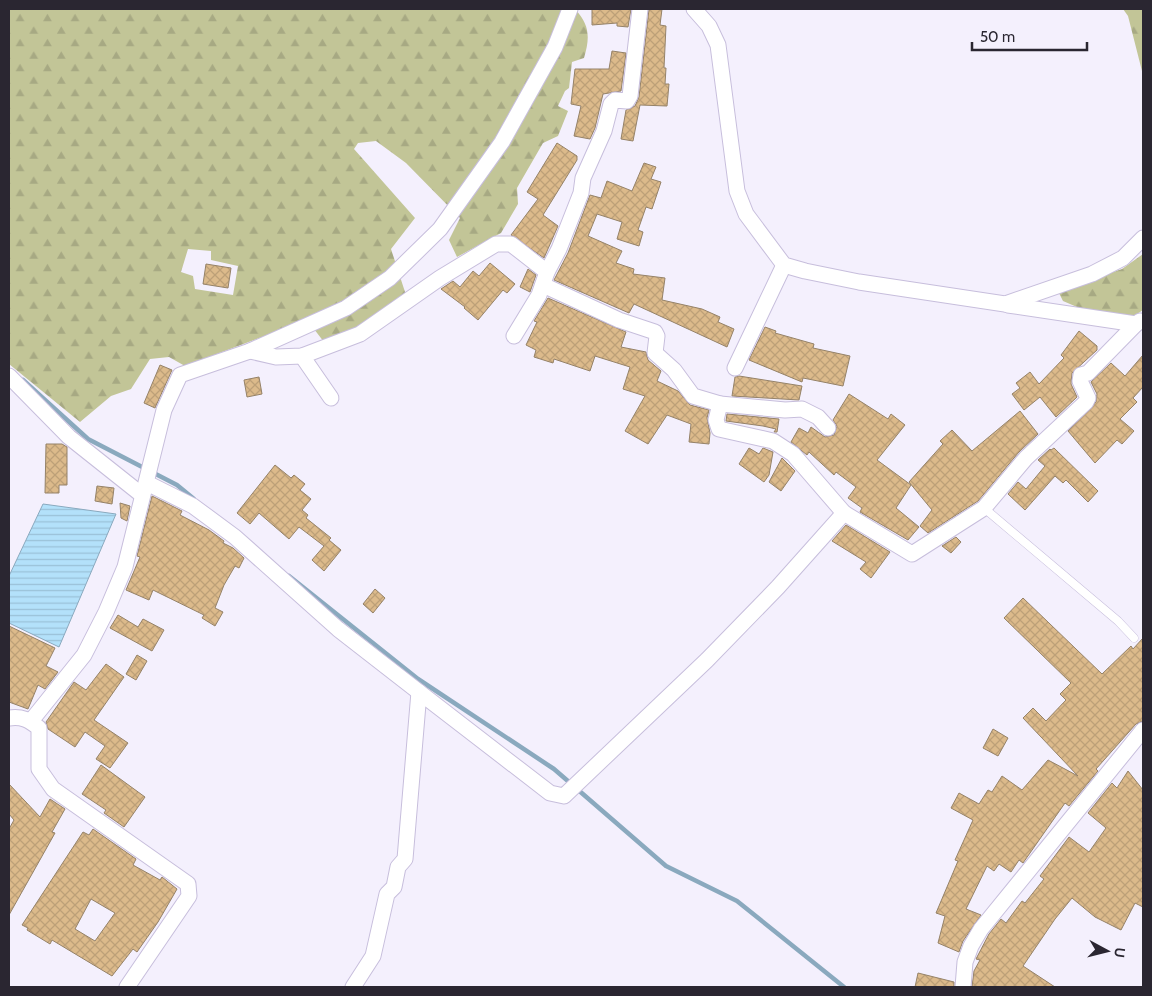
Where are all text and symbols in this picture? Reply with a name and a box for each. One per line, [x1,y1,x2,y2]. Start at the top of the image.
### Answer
scale bar [972,20,1087,52]
text: 50 m [980,28,1015,46]
north arrow [1082,926,1132,976]
text: U [1110,946,1129,959]

